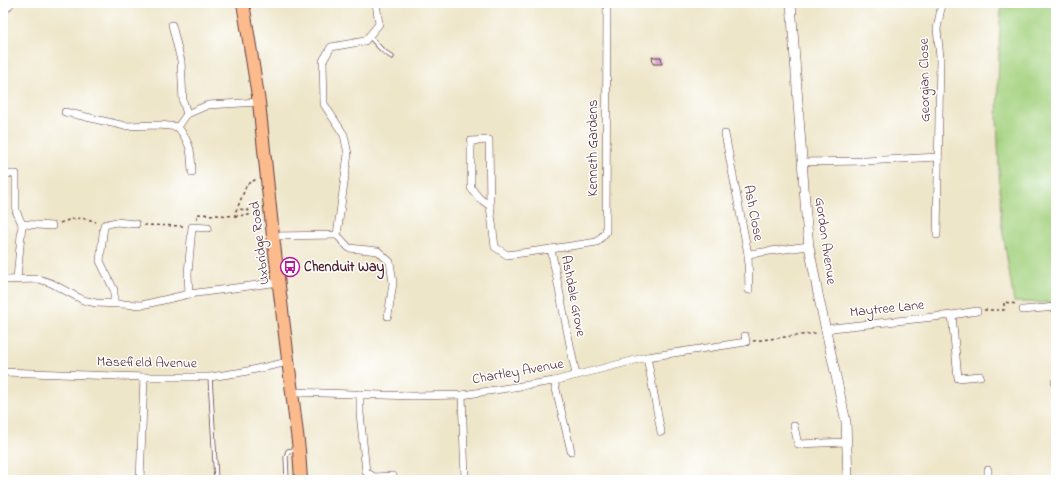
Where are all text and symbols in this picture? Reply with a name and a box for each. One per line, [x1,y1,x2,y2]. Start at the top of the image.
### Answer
street label: Georgian Close [914,37,937,122]
street label: Kenneth Gardens [583,100,604,196]
street label: Ash Close [737,183,769,244]
street label: Gordon Avenue [808,196,842,287]
street label: Uxbridge Road [244,200,277,286]
street label: Ashdale Grove [555,254,591,339]
bus stop icon: Chenduit Way [279,256,301,278]
place label: Chenduit Way [304,257,384,280]
street label: Maytree Lane [849,295,926,324]
street label: Masefield Avenue [97,352,198,374]
street label: Chartley Avenue [471,353,566,391]

